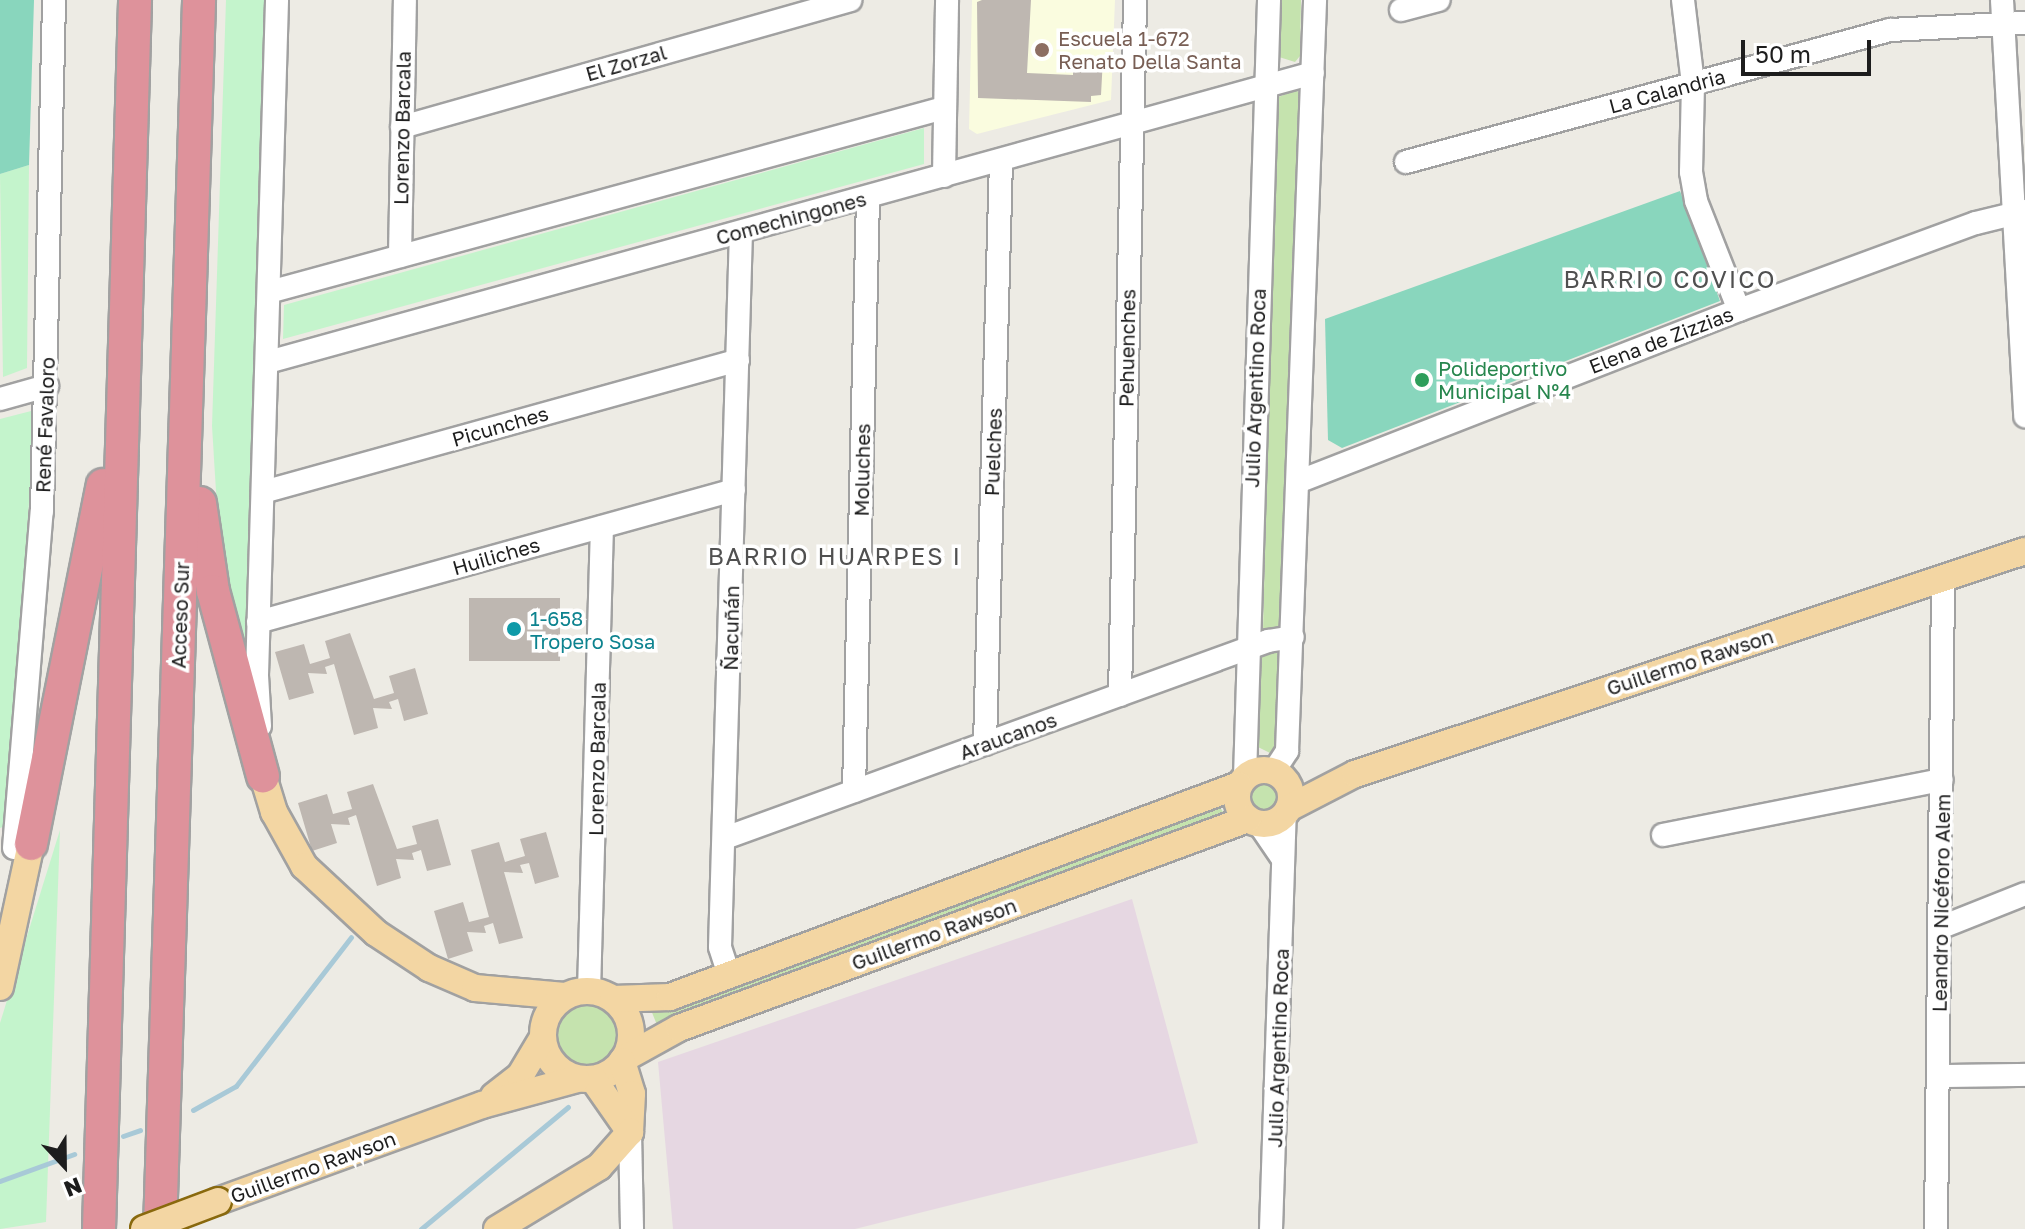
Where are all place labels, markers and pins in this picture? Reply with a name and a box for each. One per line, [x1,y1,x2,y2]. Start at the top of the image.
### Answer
place label: Escuela 1-672 Renato Della Santa [1058,26,1242,73]
marker: Escuela 1-672 Renato Della Santa [1033,41,1051,59]
place label: Polideportivo Municipal Nº4 [1438,356,1571,403]
marker: Polideportivo Municipal Nº4 [1413,371,1431,389]
place label: 1-658 Tropero Sosa [530,606,655,653]
marker: 1-658 Tropero Sosa [505,620,523,638]

